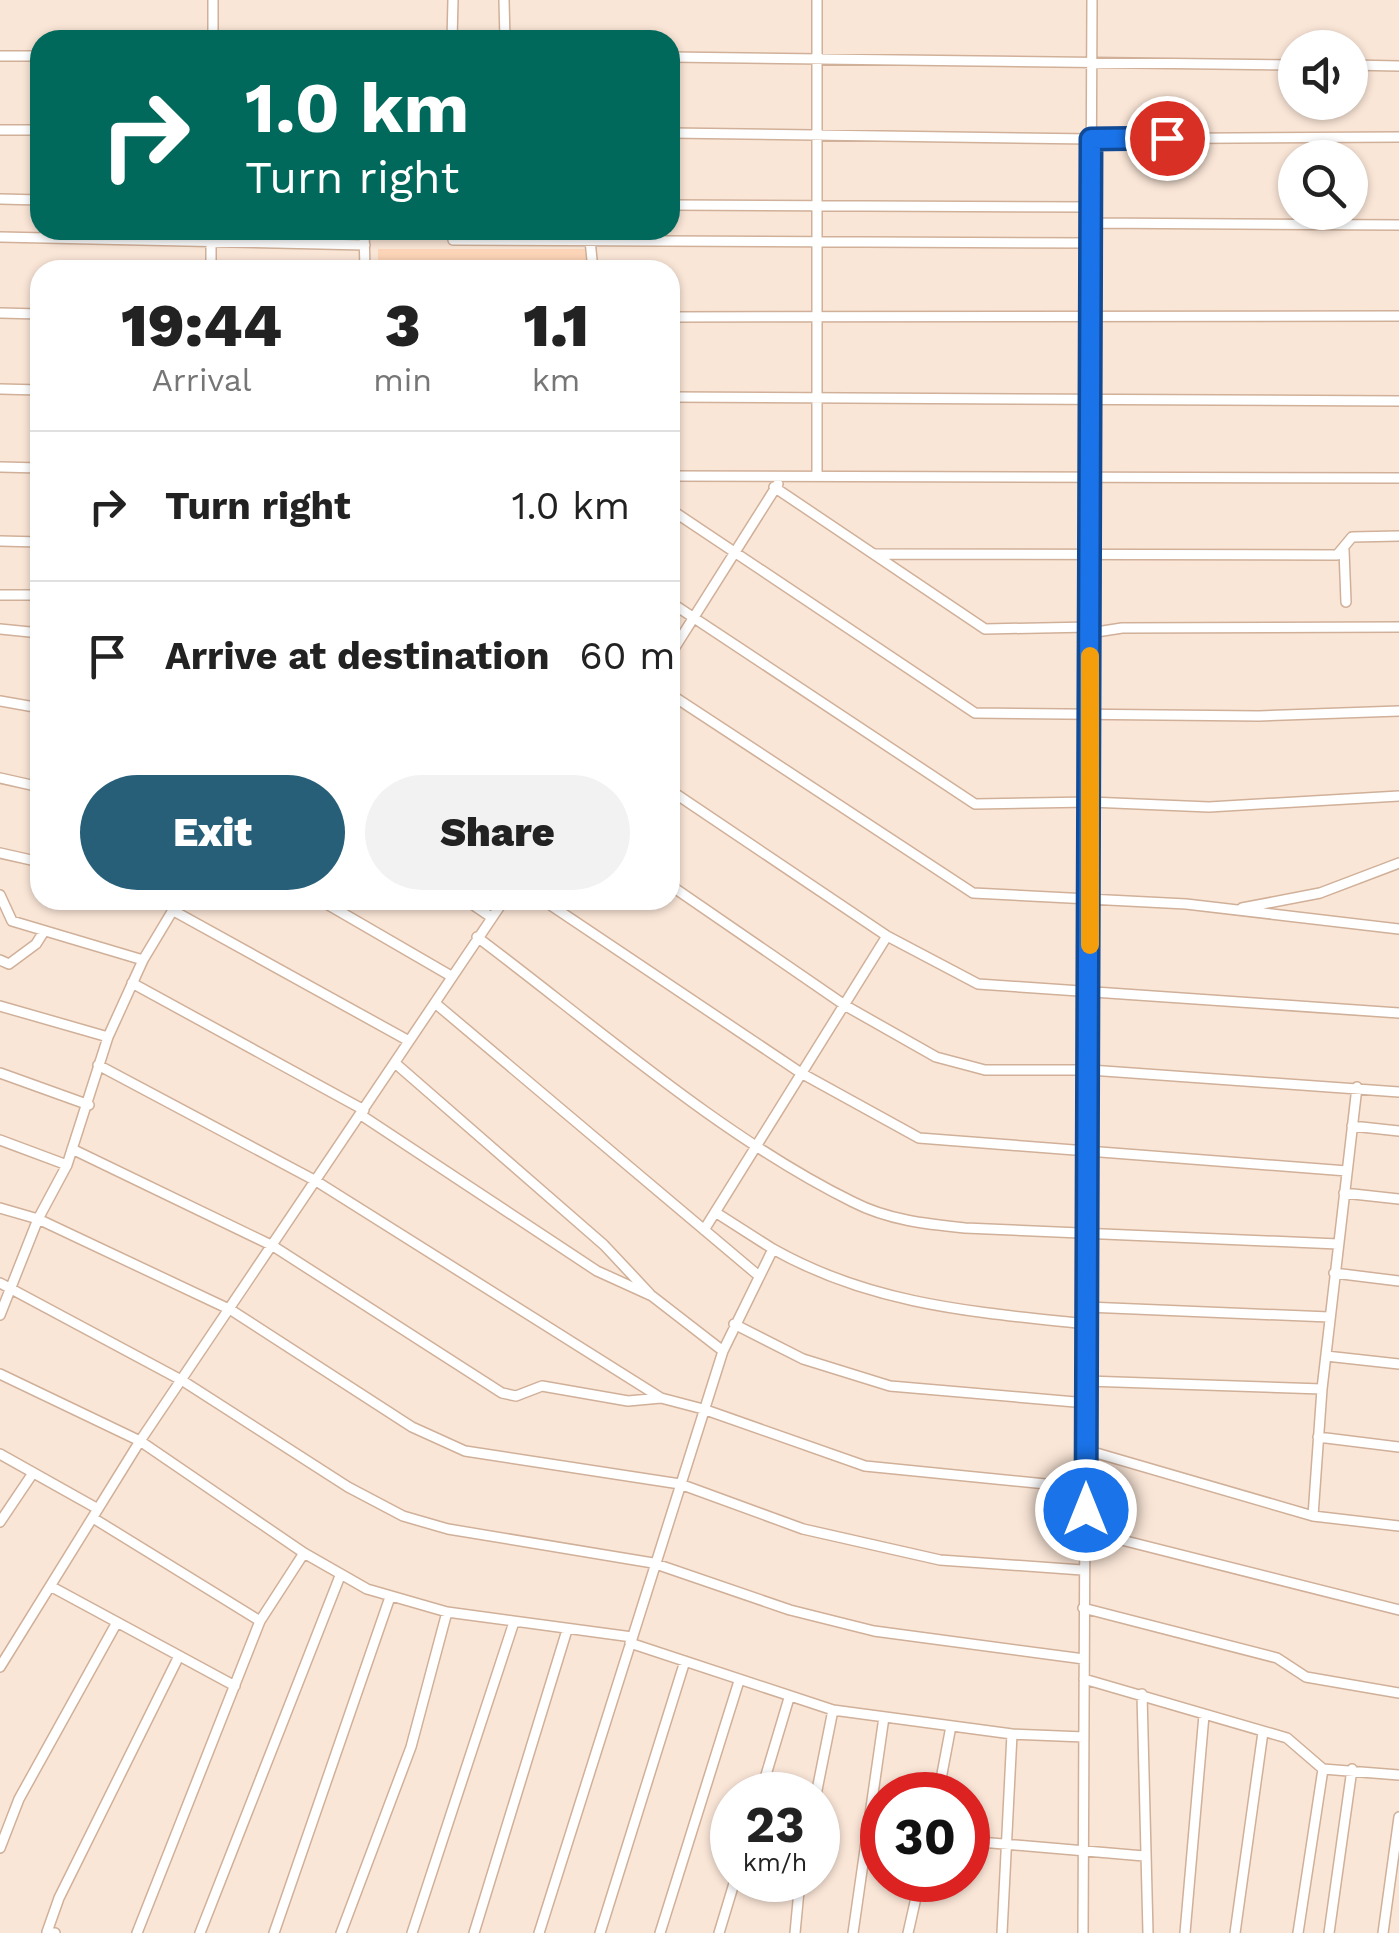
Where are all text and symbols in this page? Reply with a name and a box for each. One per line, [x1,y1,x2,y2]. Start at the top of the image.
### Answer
map controls [1278,30,1368,230]
button: sound [1278,30,1368,120]
text: 1.0 km [245,67,469,149]
icon: right [80,70,210,200]
pin [1125,96,1210,181]
icon: arrive [1140,111,1195,166]
button: search [1278,140,1368,230]
text: Turn right [245,151,459,204]
text: 19:44 [121,290,282,361]
text: 3 [385,290,421,361]
text: 1.1 [523,290,589,361]
text: Arrival [152,361,252,399]
text: min [373,361,432,399]
text: km [532,361,580,399]
icon: right [80,479,135,534]
text: Turn right [165,484,351,528]
text: 1.0 km [512,484,630,528]
icon: arrive [80,629,135,684]
text: Arrive at destination [165,634,550,678]
text: 60 m [580,634,675,678]
button: Exit [80,775,345,890]
button: Share [365,775,630,890]
position arrow [1034,1458,1138,1562]
speed limit sign: 30 [860,1772,990,1902]
text: 23 [745,1795,805,1854]
text: km/h [743,1848,807,1877]

